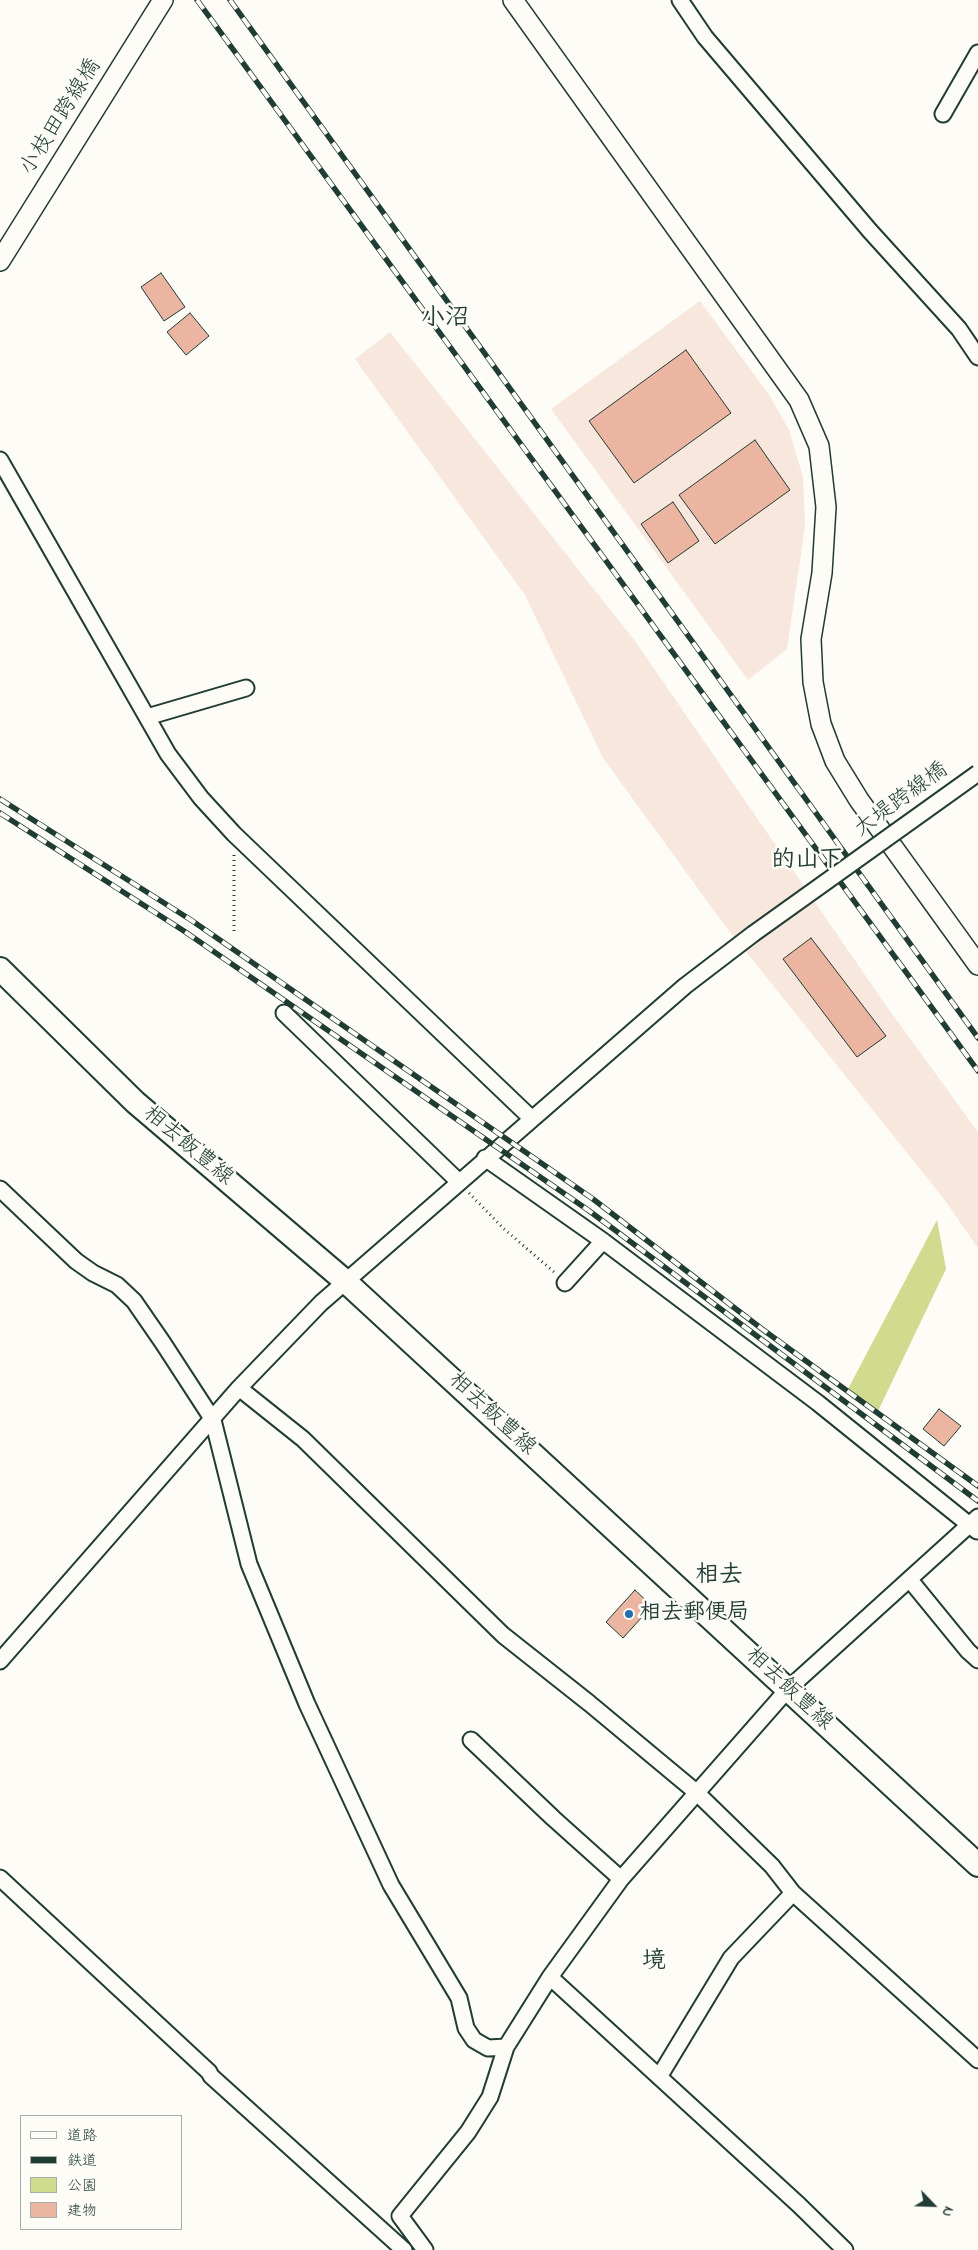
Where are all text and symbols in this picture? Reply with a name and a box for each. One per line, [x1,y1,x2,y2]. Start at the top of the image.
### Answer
street label: 小枝田跨線橋 [16,55,108,181]
district label: 小沼 [421,306,469,334]
street label: 大堤跨線橋 [850,758,954,844]
district label: 的山下 [771,848,843,876]
street label: 相去飯豊線 [136,1102,238,1192]
street label: 相去飯豊線 [442,1368,540,1462]
district label: 相去 [695,1563,743,1591]
place label: 相去郵便局 [639,1601,749,1627]
marker: 相去郵便局 [623,1608,635,1620]
street label: 相去飯豊線 [739,1643,837,1737]
district label: 境 [642,1949,666,1977]
legend [20,2115,182,2230]
text: 道路 [67,2125,97,2147]
text: 鉄道 [67,2150,97,2172]
text: 公園 [67,2175,97,2197]
north arrow [908,2180,958,2230]
text: 建物 [67,2200,97,2222]
text: N [936,2203,959,2220]

